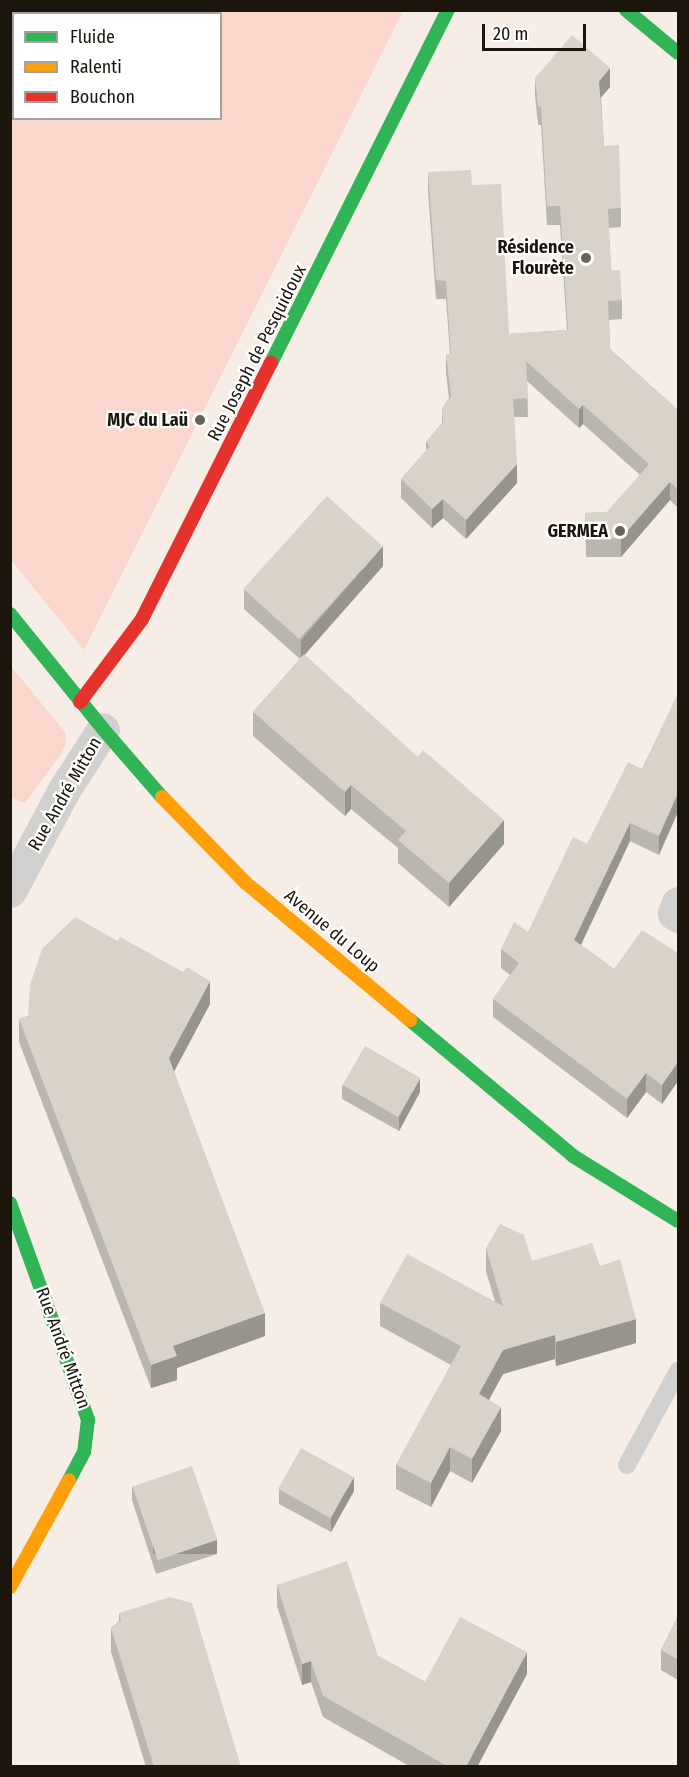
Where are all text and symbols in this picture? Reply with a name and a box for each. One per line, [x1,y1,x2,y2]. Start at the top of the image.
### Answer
legend [12,12,222,120]
scale bar [485,12,588,50]
text: 20 m [493,23,528,45]
text: Fluide [70,26,115,48]
text: Ralenti [70,56,122,78]
text: Bouchon [70,86,135,108]
place label: Résidence Flourète [498,237,574,280]
marker: Résidence Flourète [579,251,593,265]
street label: Rue Joseph de Pesquidoux [203,261,311,445]
place label: MJC du Laü [107,409,188,431]
marker: MJC du Laü [193,413,207,427]
place label: GERMEA [547,520,608,542]
marker: GERMEA [613,524,627,538]
street label: Rue André Mitton [24,733,106,855]
street label: Avenue du Loup [280,885,384,977]
street label: Rue André Mitton [31,1284,95,1412]

